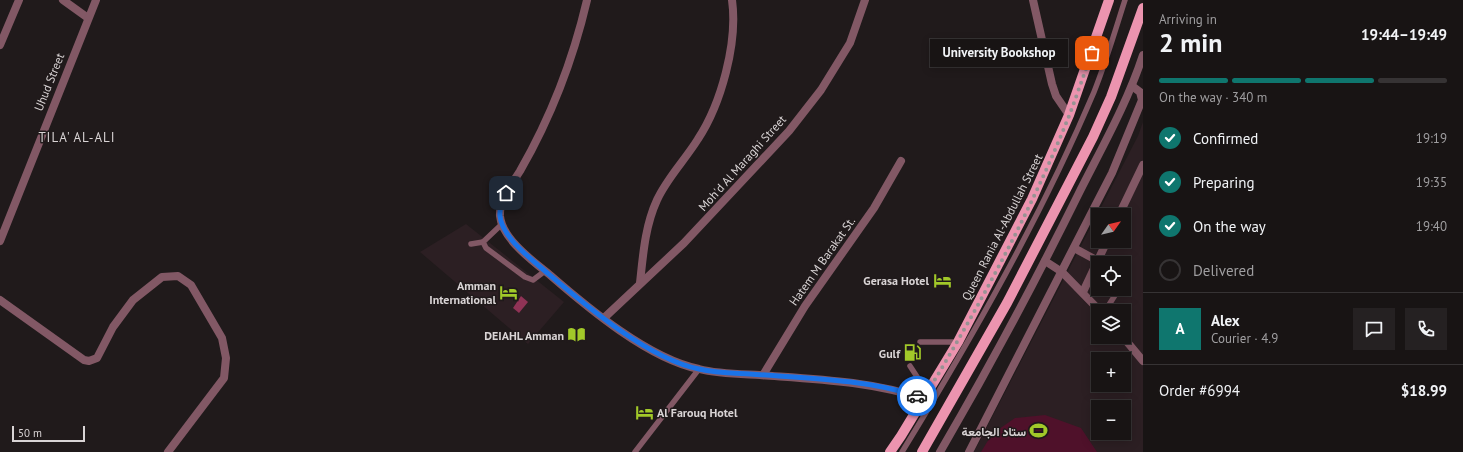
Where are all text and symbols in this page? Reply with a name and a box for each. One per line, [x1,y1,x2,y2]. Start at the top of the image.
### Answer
text: Arriving in [1159,11,1217,28]
text: 19:44–19:49 [1361,25,1447,44]
text: 2 min [1159,26,1222,59]
pin [1075,36,1109,70]
callout: University Bookshop [930,39,1068,67]
icon: bag [1081,42,1103,64]
text: University Bookshop [943,44,1055,61]
street label: Uhud Street [31,51,67,113]
text: On the way · 340 m [1159,89,1267,106]
street label: Moh'd Al Maraghi Street [695,112,789,214]
icon: check [1159,127,1181,149]
district label: TILA' AL-ALI [38,129,116,146]
text: Confirmed [1193,129,1258,148]
text: 19:19 [1416,130,1447,147]
street label: Queen Rania Al-Abdullah Street [958,151,1046,303]
icon: check [1159,171,1181,193]
text: Preparing [1193,173,1255,192]
text: 19:35 [1416,174,1447,191]
pin [489,176,523,210]
icon: home [495,182,517,204]
north arrow [1091,208,1131,248]
map controls [1091,208,1131,440]
street label: Hatem M Barakat St. [786,214,858,308]
icon: check [1159,215,1181,237]
text: On the way [1193,217,1266,236]
text: 19:40 [1416,218,1447,235]
button: locate [1091,256,1131,296]
text: Delivered [1193,261,1254,280]
hotel icon: Gerasa Hotel [932,270,952,290]
place label: Gerasa Hotel [863,273,929,288]
place label: Amman International [429,278,496,307]
hotel icon: Amman International [499,282,519,302]
button: layers [1091,304,1131,344]
button: chat [1353,308,1395,350]
button: phone [1405,308,1447,350]
text: Alex [1211,311,1240,330]
text: A [1175,319,1185,338]
library icon: DEIAHL Amman [567,325,587,345]
place label: DEIAHL Amman [484,328,564,343]
text: Courier · 4.9 [1211,330,1278,347]
fuel station icon: Gulf [903,343,923,363]
place label: Gulf [879,346,901,361]
button: + [1091,352,1131,392]
courier [897,376,937,416]
text: Order #6994 [1159,381,1240,400]
text: $18.99 [1401,381,1447,400]
icon: car [906,385,928,407]
button: − [1091,400,1131,440]
hotel icon: Al Farouq Hotel [634,402,654,422]
place label: Al Farouq Hotel [657,405,738,420]
sports icon: ستاد الجامعة [1029,421,1049,441]
scale bar [12,424,85,443]
place label: ستاد الجامعة [962,424,1026,439]
text: 50 m [18,426,42,440]

